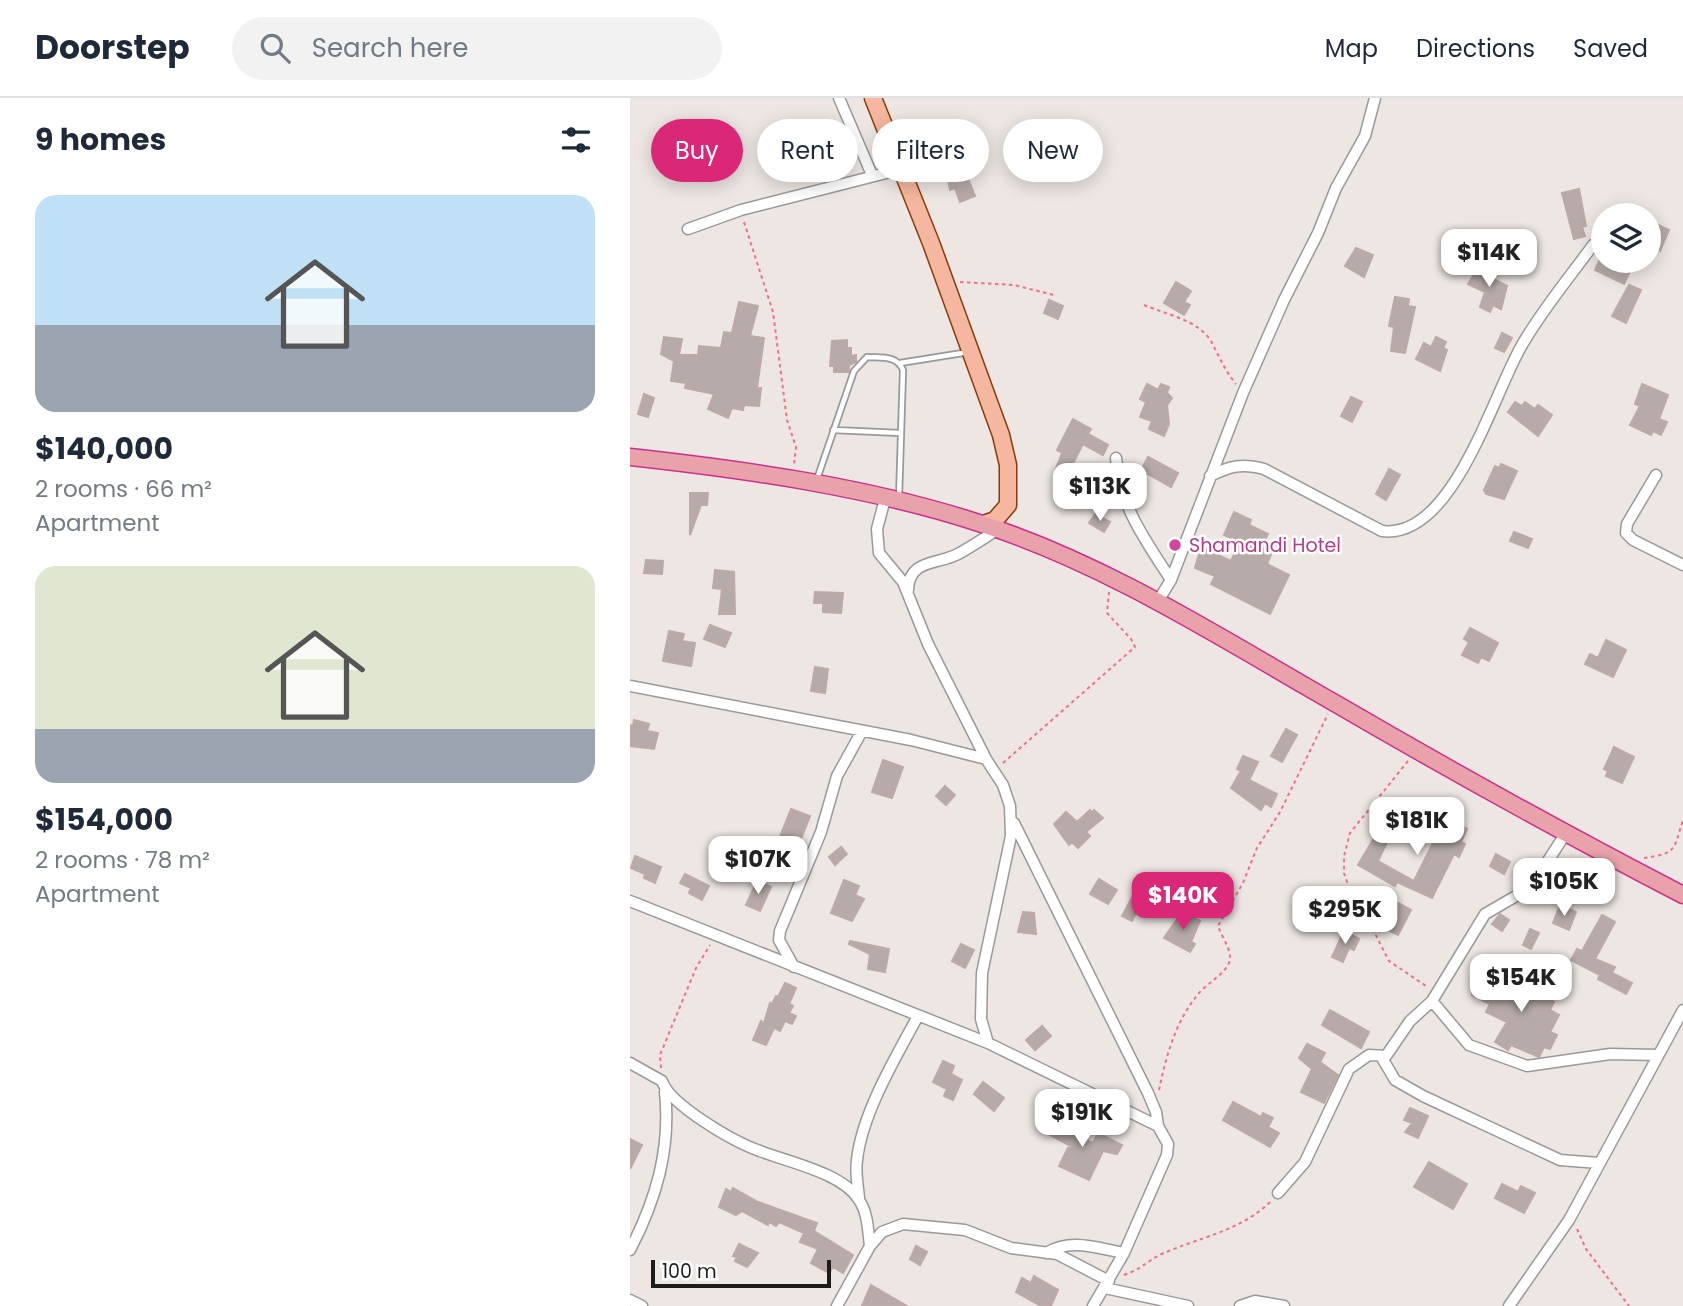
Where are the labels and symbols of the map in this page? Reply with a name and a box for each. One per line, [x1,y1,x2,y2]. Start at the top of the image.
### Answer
pin: $114K [1440,230,1538,289]
pin: $113K [1051,464,1149,523]
place label: Shamandi Hotel [1189,532,1341,559]
marker: Shamandi Hotel [1167,537,1183,553]
pin: $181K [1368,798,1466,857]
pin: $107K [709,836,807,896]
pin: $105K [1515,858,1613,918]
pin: $140K [1134,872,1232,932]
pin: $295K [1296,886,1394,946]
pin: $154K [1472,954,1570,1014]
pin: $191K [1033,1090,1131,1149]
scale bar [651,1257,831,1289]

